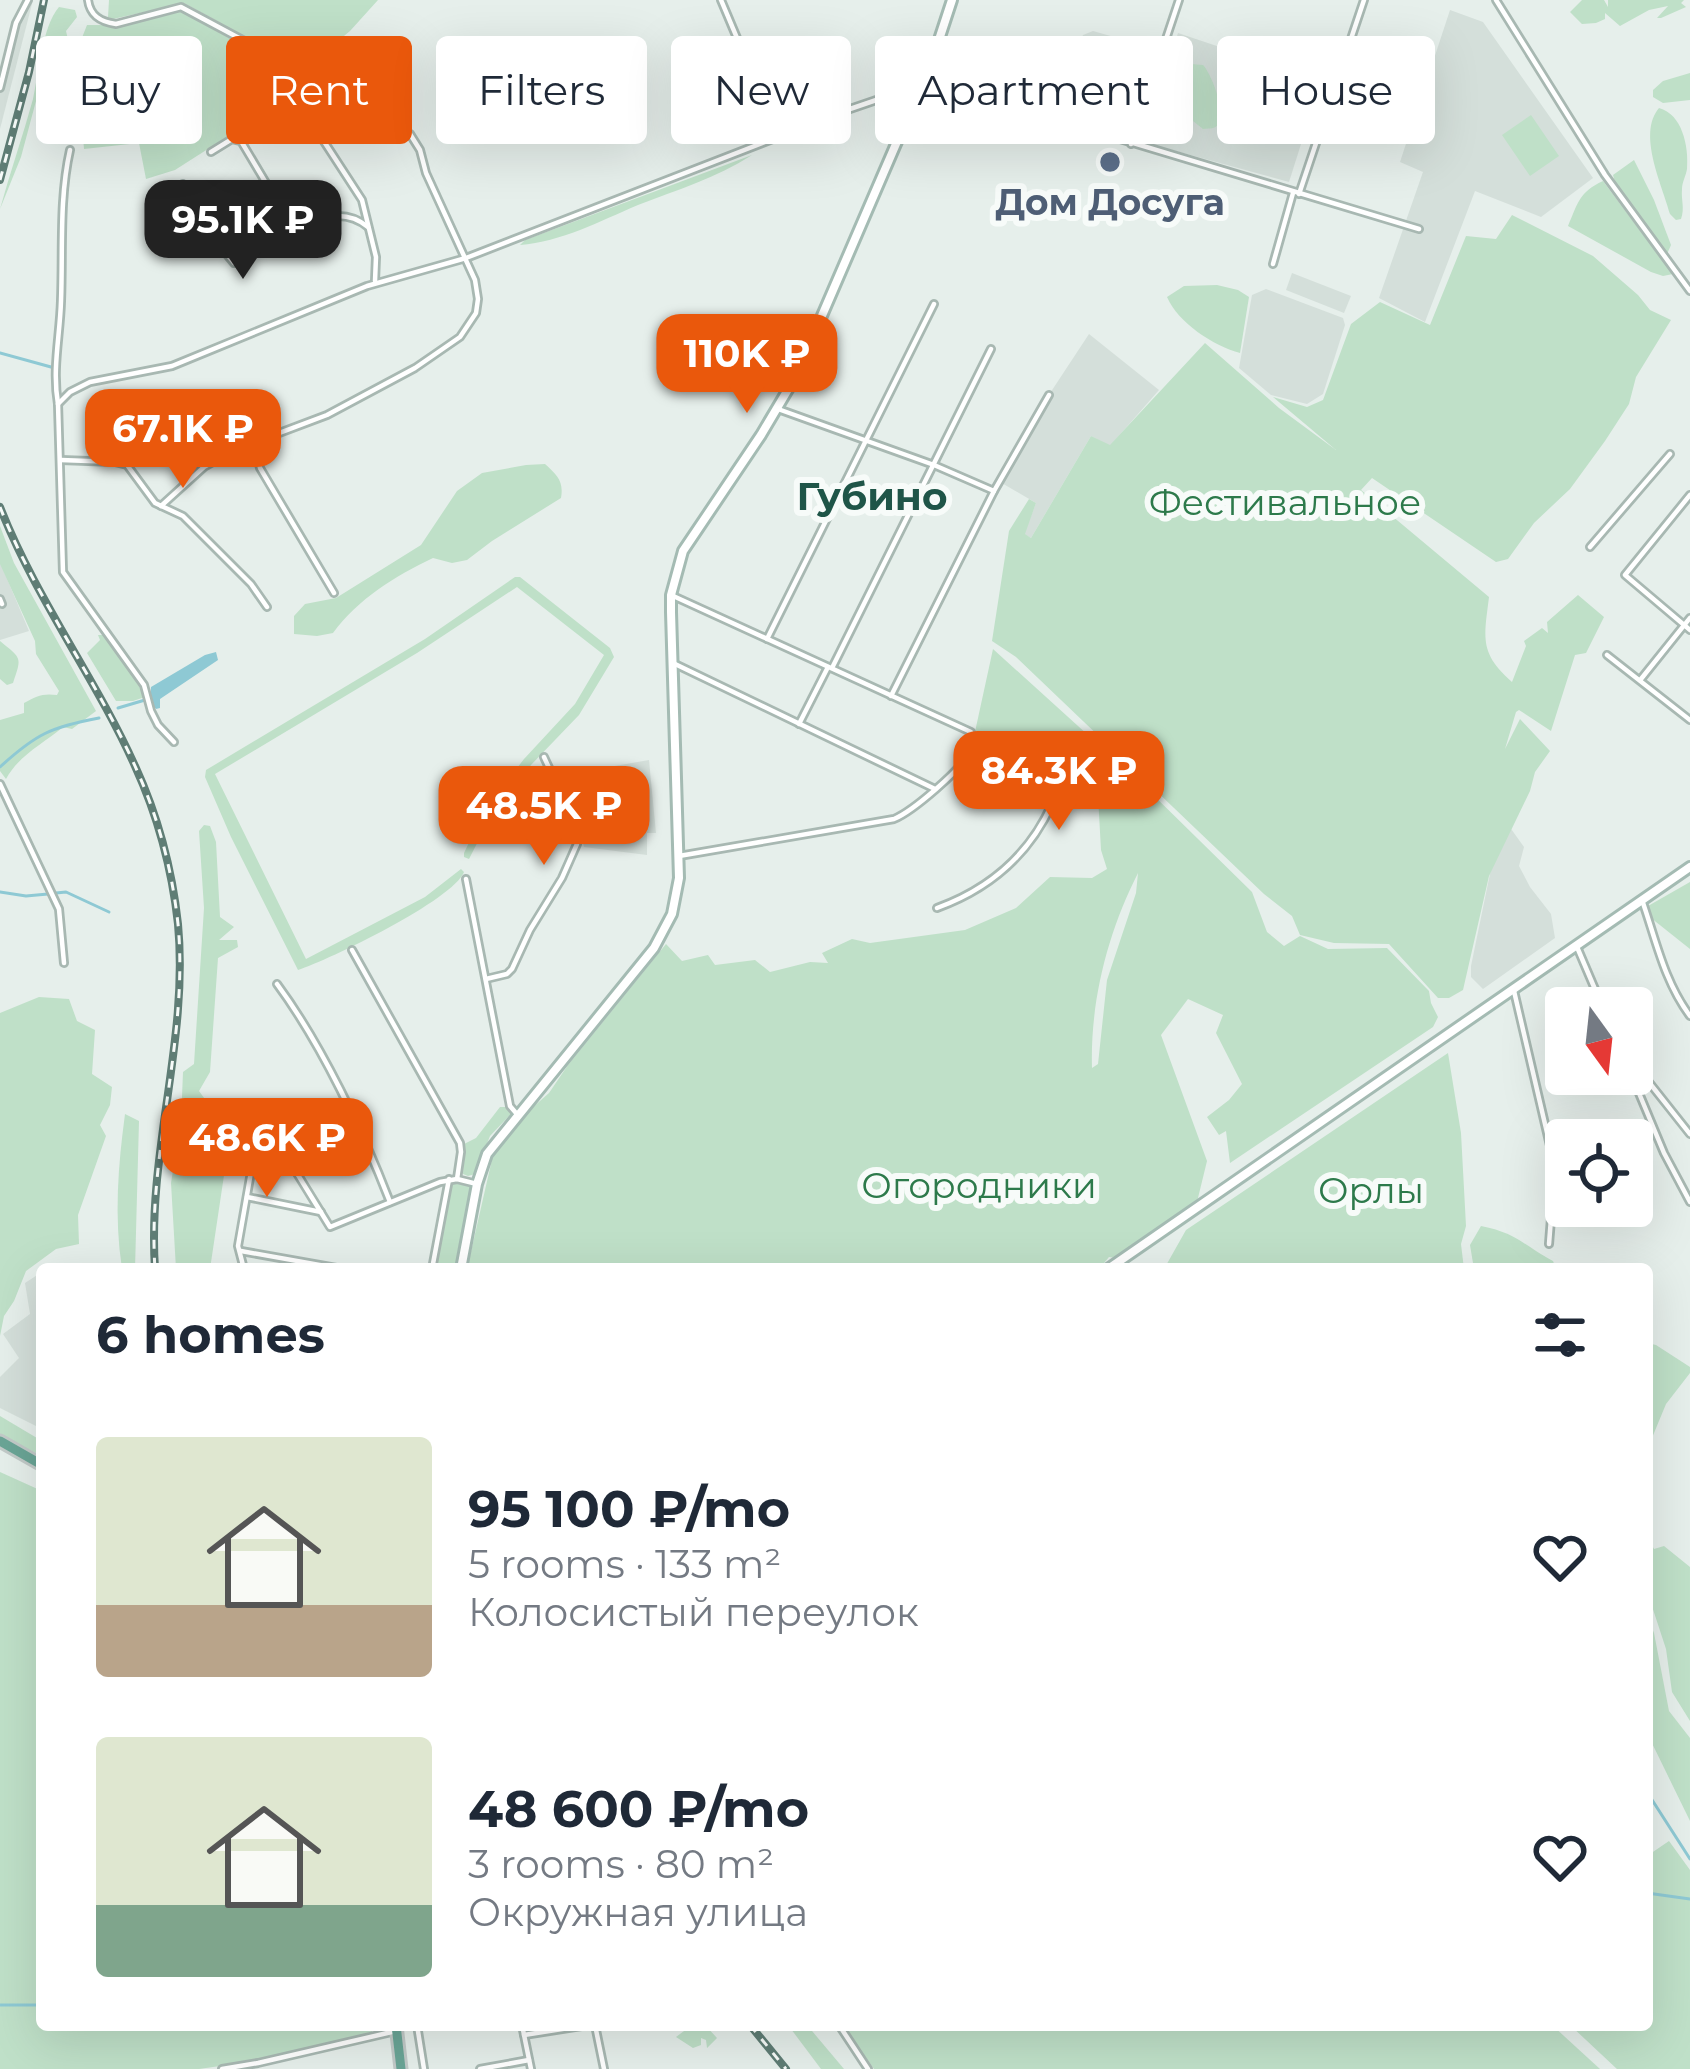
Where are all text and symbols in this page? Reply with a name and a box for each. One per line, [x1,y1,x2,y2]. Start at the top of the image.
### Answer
chip: Buy [36,36,202,144]
chip: Rent [226,36,412,144]
chip: Filters [436,36,647,144]
chip: New [671,36,851,144]
chip: Apartment [875,36,1193,144]
chip: House [1217,36,1435,144]
marker: Дом Досуга [1097,149,1123,175]
pin: 95.1K ₽ [132,180,354,282]
place label: Дом Досуга [995,180,1225,224]
text: 95.1K ₽ [171,195,315,243]
pin: 110K ₽ [649,314,845,416]
text: 110K ₽ [683,329,811,377]
pin: 67.1K ₽ [72,389,294,491]
text: 67.1K ₽ [112,404,254,452]
district label: Губино [797,472,947,520]
park label: Фестивальное [1149,480,1421,524]
pin: 84.3K ₽ [948,731,1170,833]
text: 84.3K ₽ [980,746,1138,794]
pin: 48.5K ₽ [433,766,655,868]
text: 48.5K ₽ [466,781,622,829]
north arrow [1545,987,1653,1095]
map controls [1545,987,1653,1227]
pin: 48.6K ₽ [156,1098,378,1200]
text: 48.6K ₽ [188,1113,346,1161]
button: locate [1545,1119,1653,1227]
park label: Огородники [861,1163,1097,1207]
park label: Орлы [1318,1168,1424,1212]
icon: filters [1527,1302,1593,1368]
text: 6 homes [96,1304,325,1366]
text: 95 100 ₽/mo [468,1478,790,1540]
icon: home [192,1485,336,1629]
icon: heart [1527,1524,1593,1590]
text: 5 rooms · 133 m² [468,1540,781,1588]
text: Колосистый переулок [468,1588,919,1636]
text: 48 600 ₽/mo [468,1778,809,1840]
icon: home [192,1785,336,1929]
icon: heart [1527,1824,1593,1890]
text: 3 rooms · 80 m² [468,1840,774,1888]
text: Окружная улица [468,1888,808,1936]

